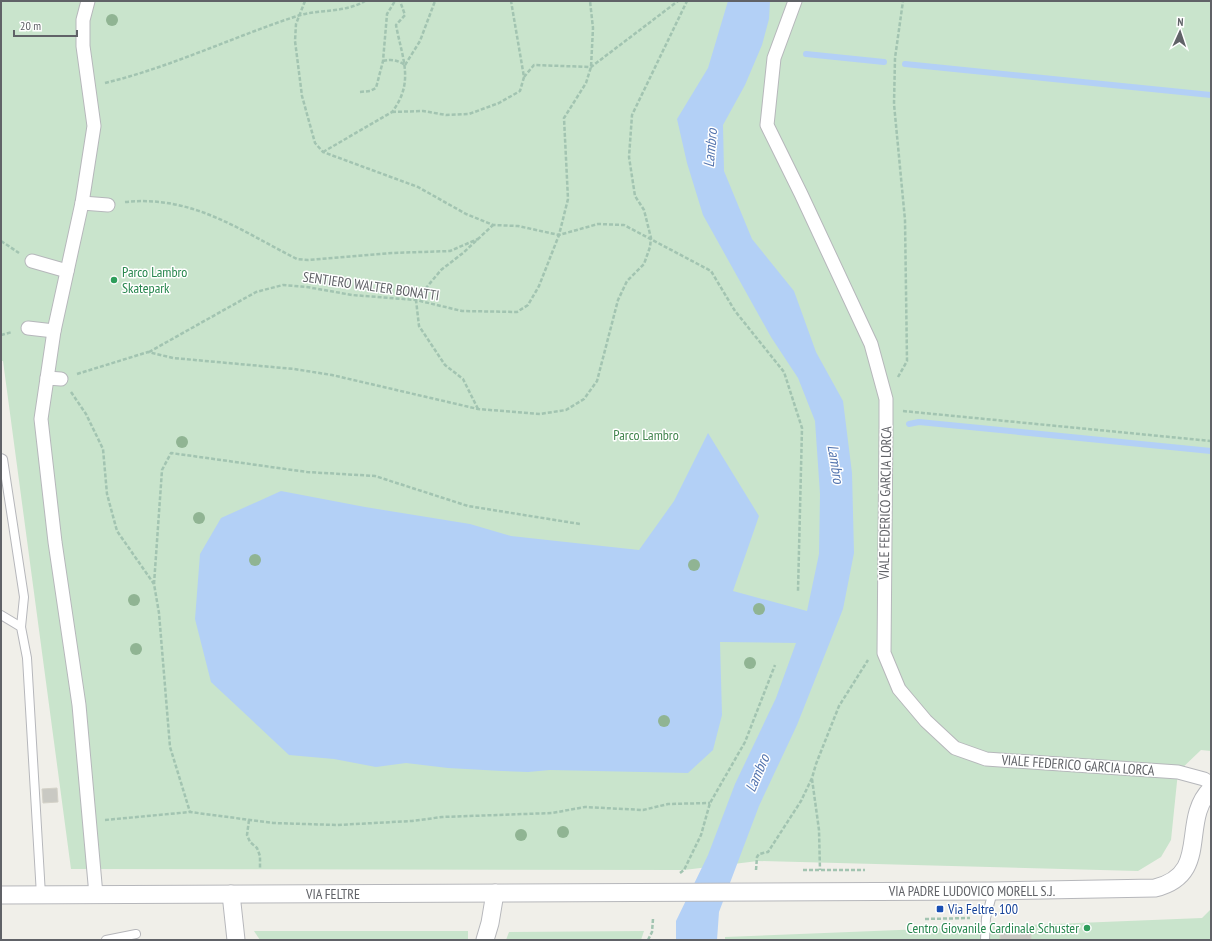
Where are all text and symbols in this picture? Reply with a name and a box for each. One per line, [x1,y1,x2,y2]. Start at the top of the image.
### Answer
scale bar [14,12,77,38]
north arrow [1160,12,1200,52]
text: N [1177,15,1184,29]
text: 20 m [20,18,41,33]
water label: Lambro [699,126,721,168]
place label: Parco Lambro Skatepark [122,263,187,297]
street label: SENTIERO WALTER BONATTI [302,268,440,304]
marker: Parco Lambro Skatepark [109,275,119,285]
park label: Parco Lambro [613,426,679,444]
street label: VIALE FEDERICO GARCIA LORCA [875,426,895,581]
water label: Lambro [824,443,849,486]
water label: Lambro [741,750,774,795]
street label: VIALE FEDERICO GARCIA LORCA [1000,751,1156,779]
street label: VIA PADRE LUDOVICO MORELL S.J. [888,882,1055,900]
street label: VIA FELTRE [305,885,360,903]
place label: Via Feltre, 100 [947,900,1018,918]
marker: Via Feltre, 100 [935,904,945,914]
place label: Centro Giovanile Cardinale Schuster [906,919,1079,937]
marker: Centro Giovanile Cardinale Schuster [1082,923,1092,933]

